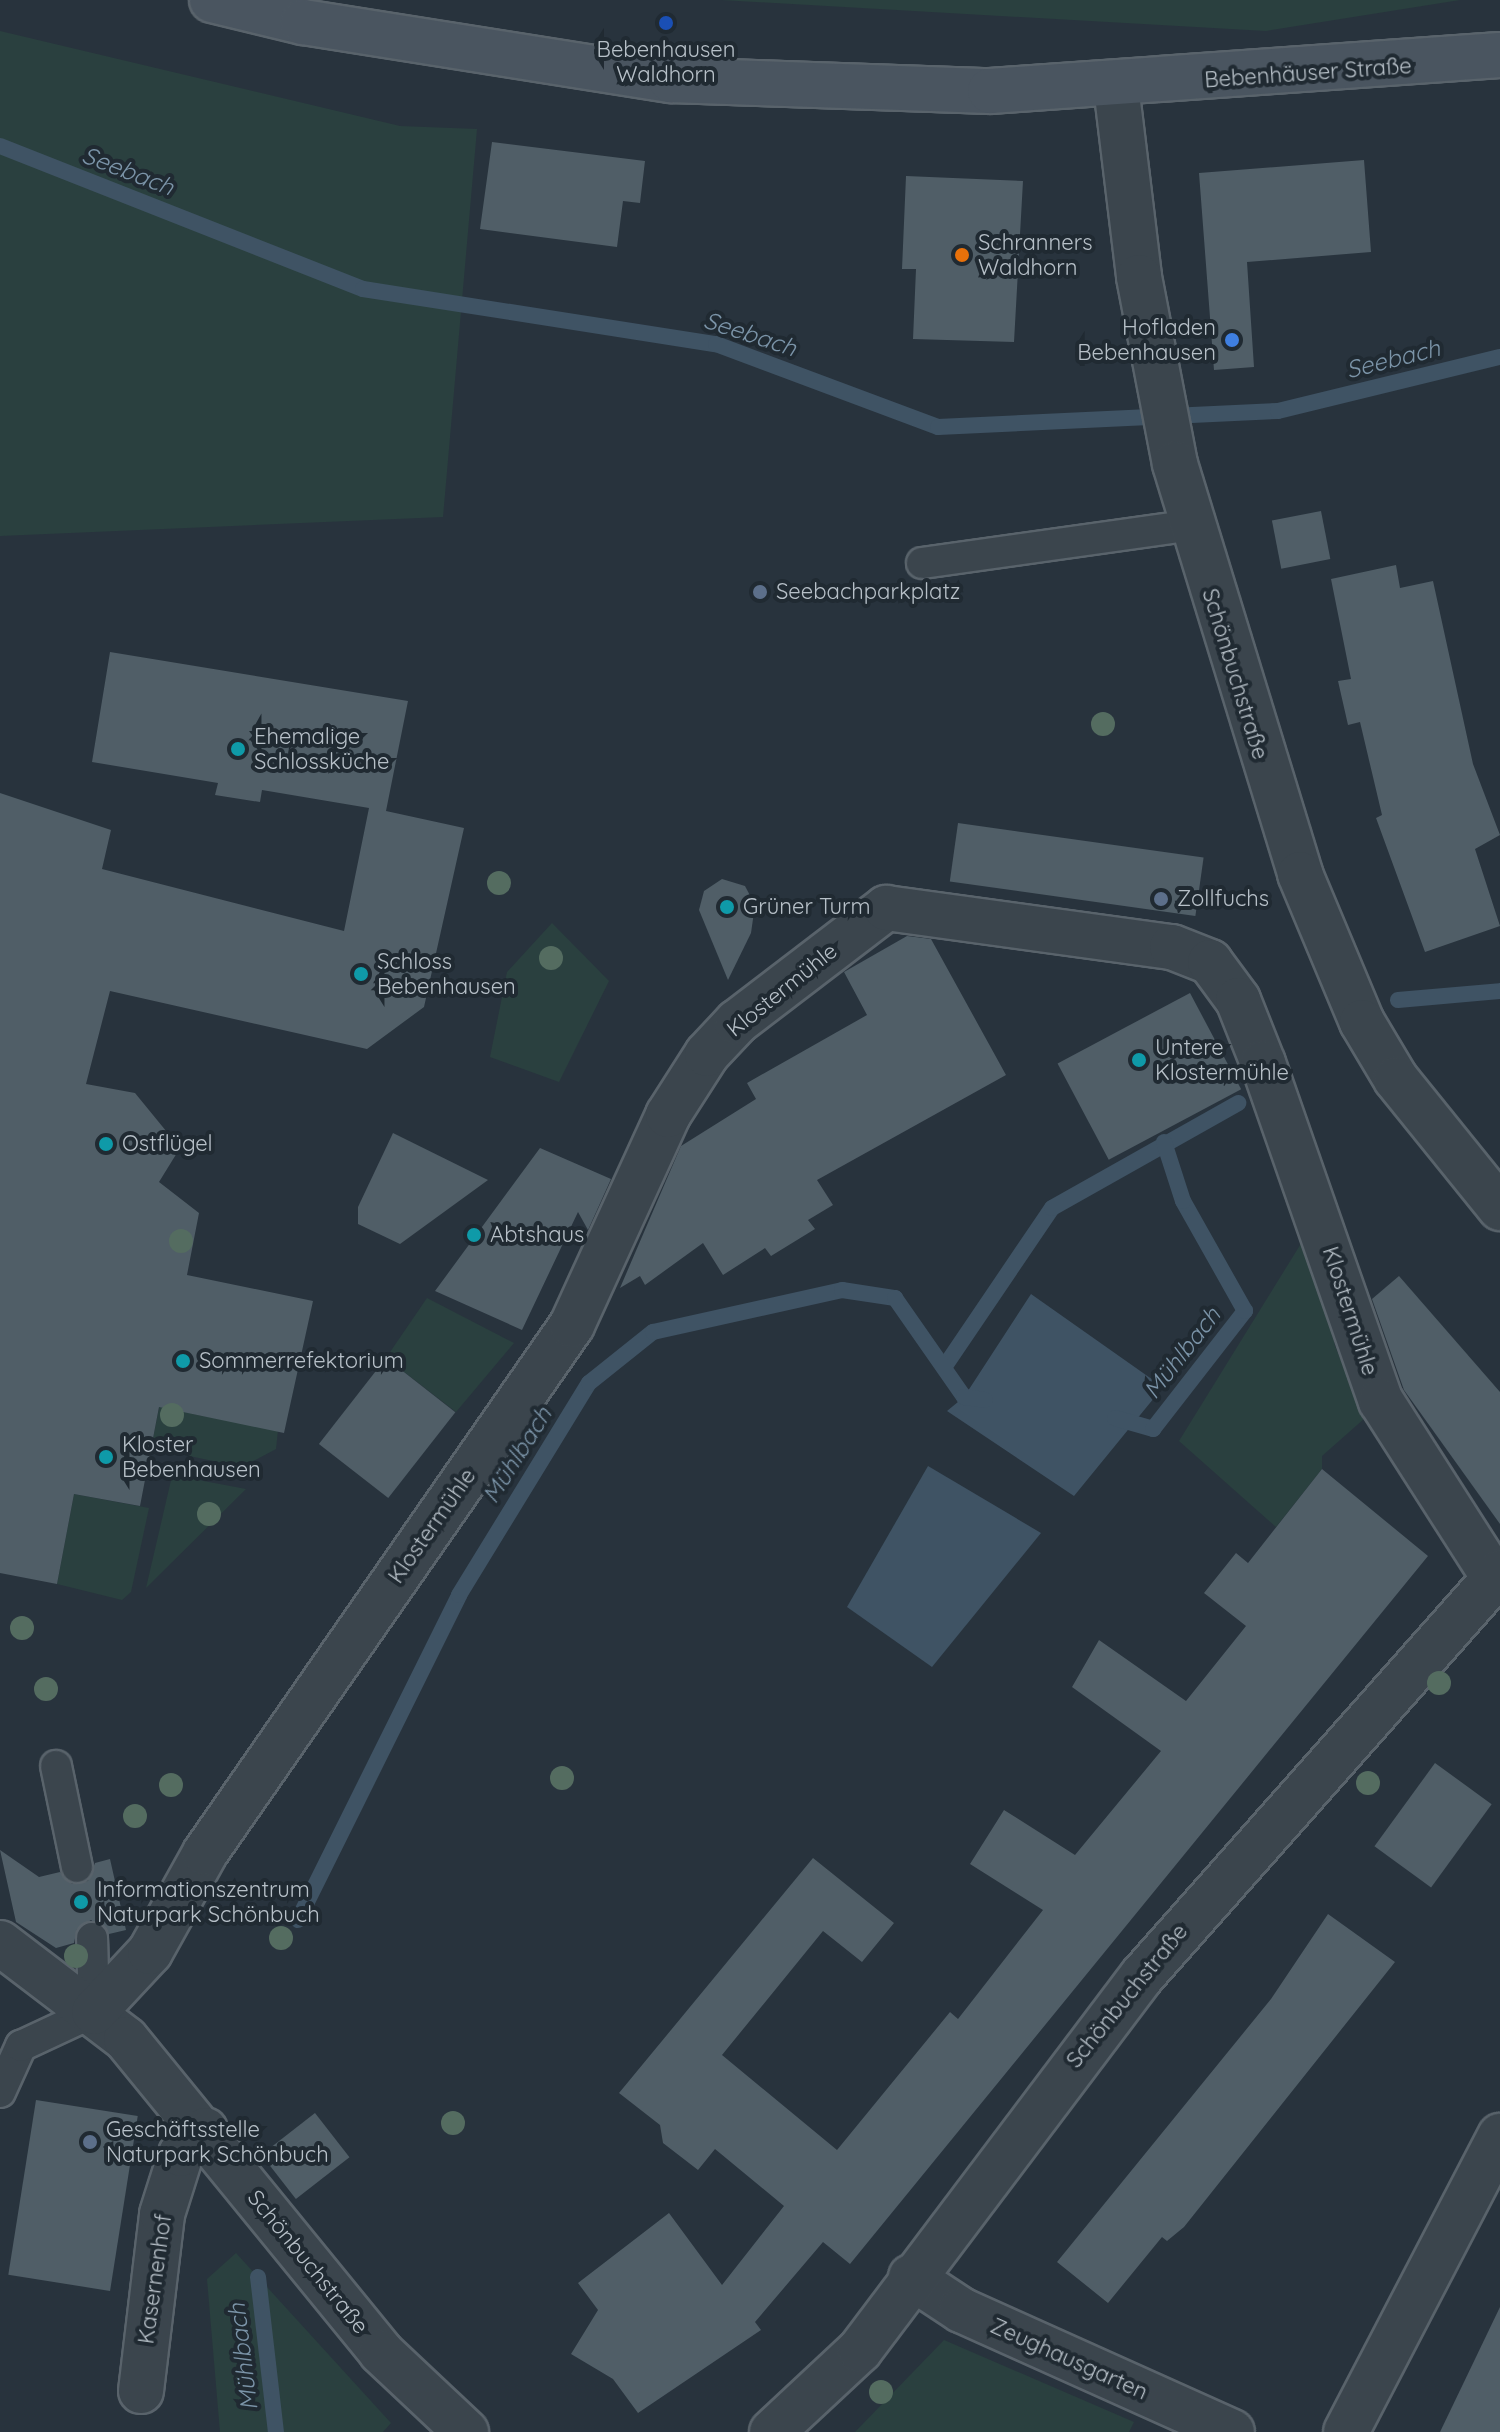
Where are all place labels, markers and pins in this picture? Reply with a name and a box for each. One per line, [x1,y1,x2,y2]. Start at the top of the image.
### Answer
marker: Bebenhausen Waldhorn [657,14,675,32]
place label: Bebenhausen Waldhorn [597,36,735,88]
place label: Schranners Waldhorn [978,229,1092,280]
marker: Schranners Waldhorn [953,246,971,264]
place label: Hofladen Bebenhausen [1077,314,1216,366]
marker: Hofladen Bebenhausen [1223,331,1241,349]
place label: Seebachparkplatz [776,579,960,605]
marker: Seebachparkplatz [751,583,769,601]
place label: Ehemalige Schlossküche [254,723,390,774]
marker: Ehemalige Schlossküche [229,740,247,758]
place label: Zollfuchs [1177,886,1269,912]
marker: Zollfuchs [1152,890,1170,908]
place label: Grüner Turm [743,894,871,920]
marker: Grüner Turm [718,898,736,916]
place label: Schloss Bebenhausen [377,948,516,1000]
marker: Schloss Bebenhausen [352,965,370,983]
place label: Untere Klostermühle [1155,1034,1289,1086]
marker: Untere Klostermühle [1130,1051,1148,1069]
place label: Ostflügel [122,1131,213,1157]
marker: Ostflügel [97,1135,115,1153]
place label: Abtshaus [490,1222,584,1248]
marker: Abtshaus [465,1226,483,1244]
place label: Sommerrefektorium [199,1348,404,1374]
marker: Sommerrefektorium [174,1352,192,1370]
place label: Kloster Bebenhausen [122,1431,261,1482]
marker: Kloster Bebenhausen [97,1448,115,1466]
place label: Informationszentrum Naturpark Schönbuch [97,1876,320,1928]
marker: Informationszentrum Naturpark Schönbuch [72,1893,90,1911]
place label: Geschäftsstelle Naturpark Schönbuch [106,2116,329,2168]
marker: Geschäftsstelle Naturpark Schönbuch [81,2133,99,2151]

